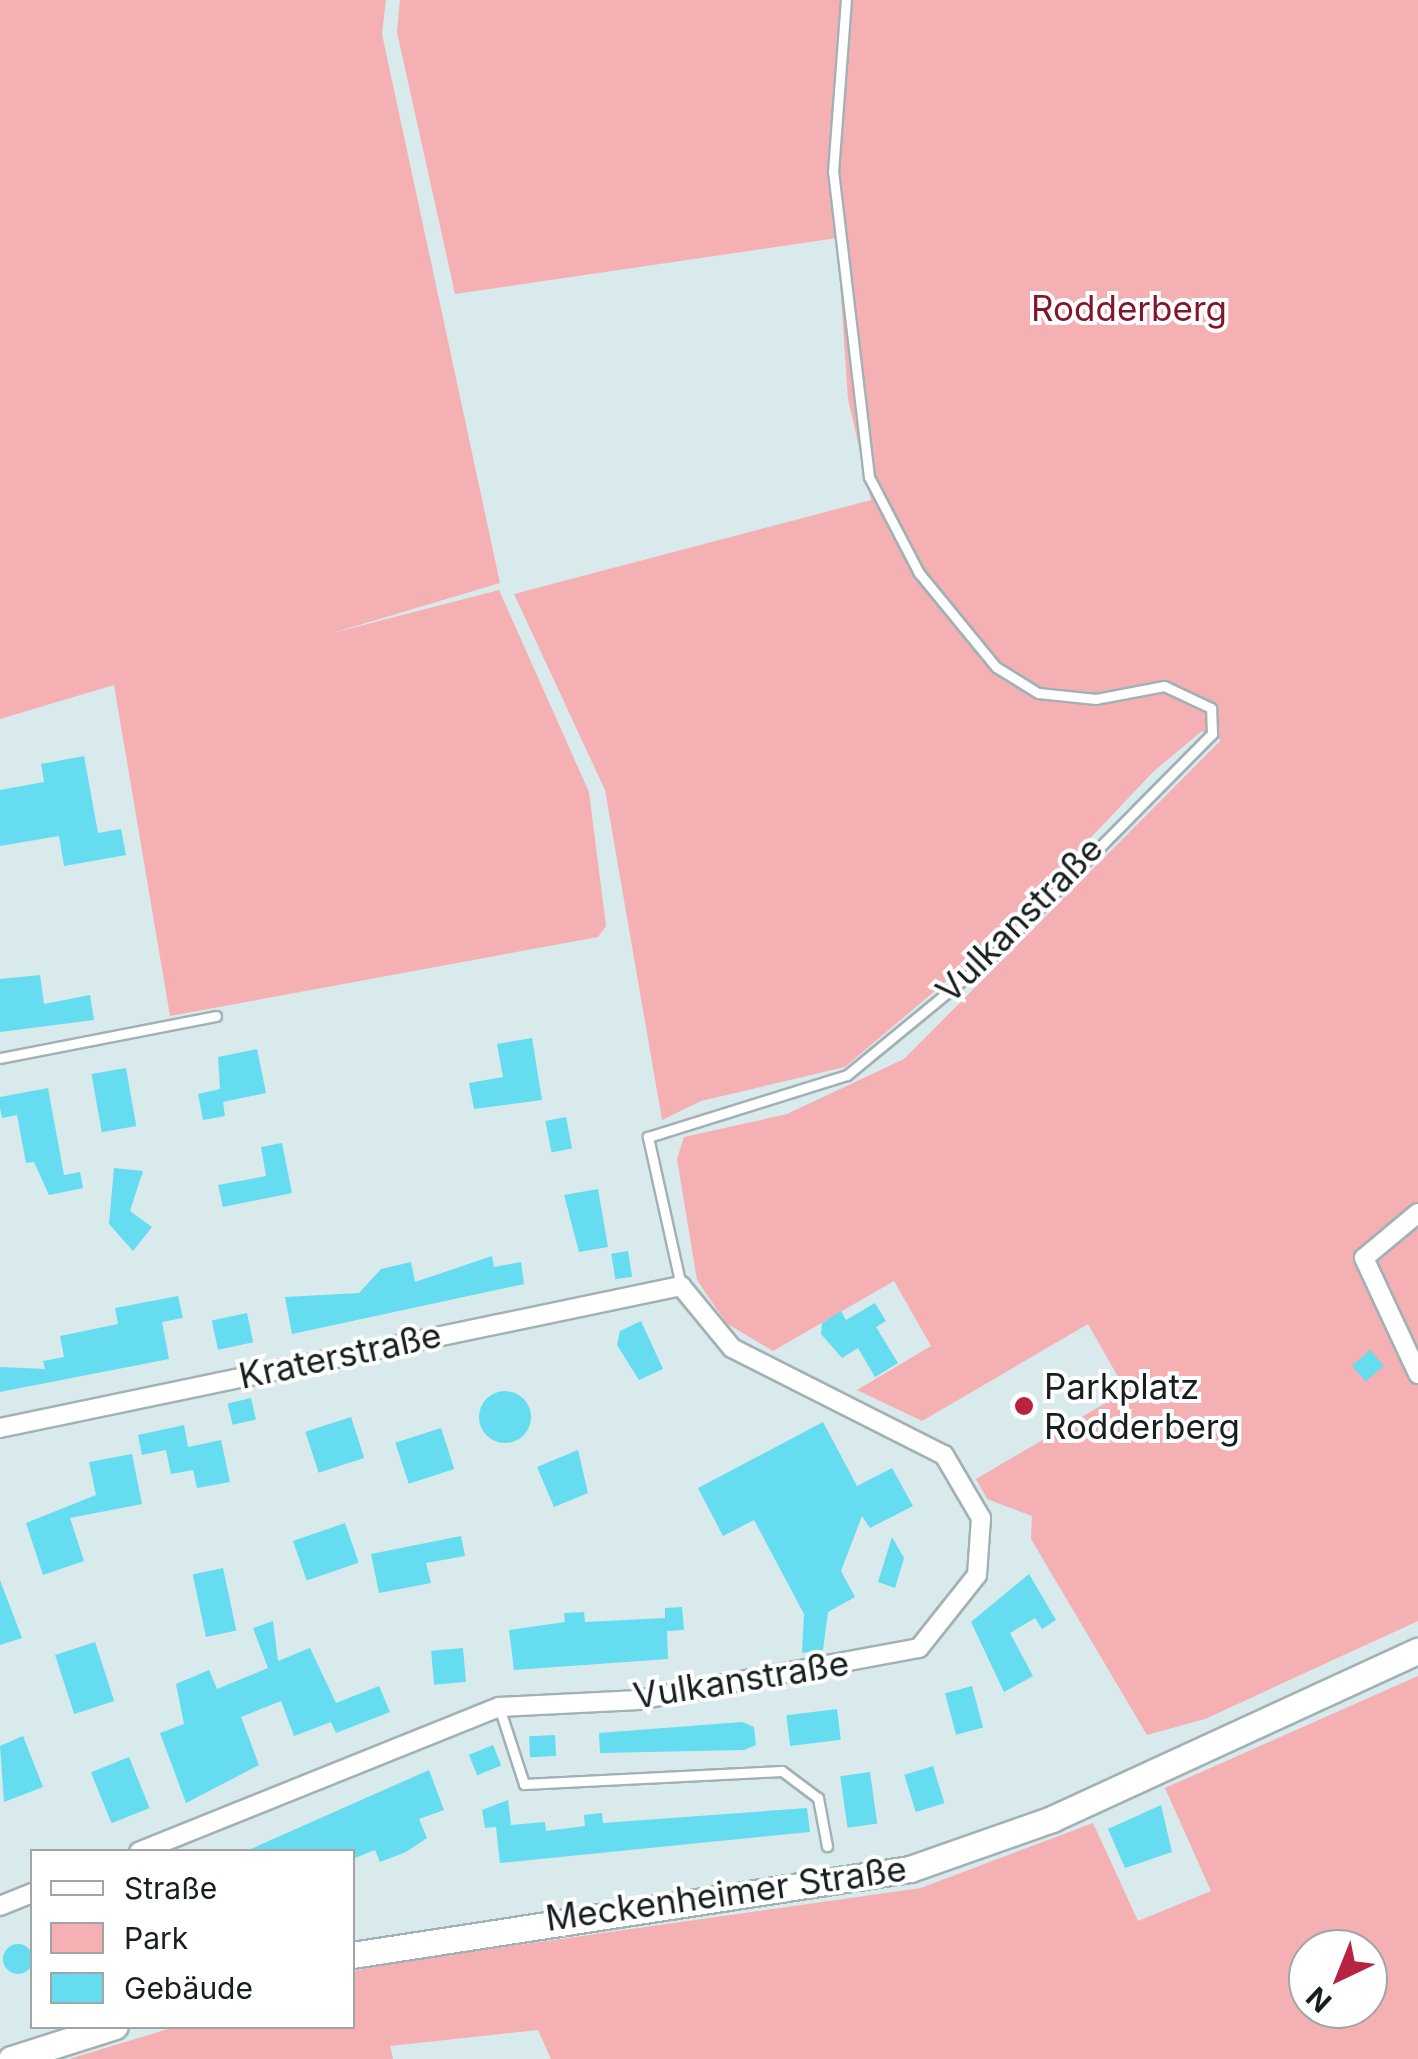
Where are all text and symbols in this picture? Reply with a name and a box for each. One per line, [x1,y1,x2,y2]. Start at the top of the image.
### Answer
park label: Rodderberg [1031,287,1227,329]
street label: Vulkanstraße [927,827,1111,1011]
street label: Kraterstraße [235,1313,445,1397]
place label: Parkplatz Rodderberg [1044,1365,1240,1447]
marker: Parkplatz Rodderberg [1013,1395,1035,1417]
street label: Vulkanstraße [630,1641,852,1717]
street label: Meckenheimer Straße [543,1847,909,1939]
legend [30,1849,355,2029]
text: Straße [124,1870,217,1906]
text: Park [124,1920,188,1956]
north arrow [1288,1929,1388,2029]
text: Gebäude [124,1970,253,2006]
text: N [1300,1980,1338,2019]

